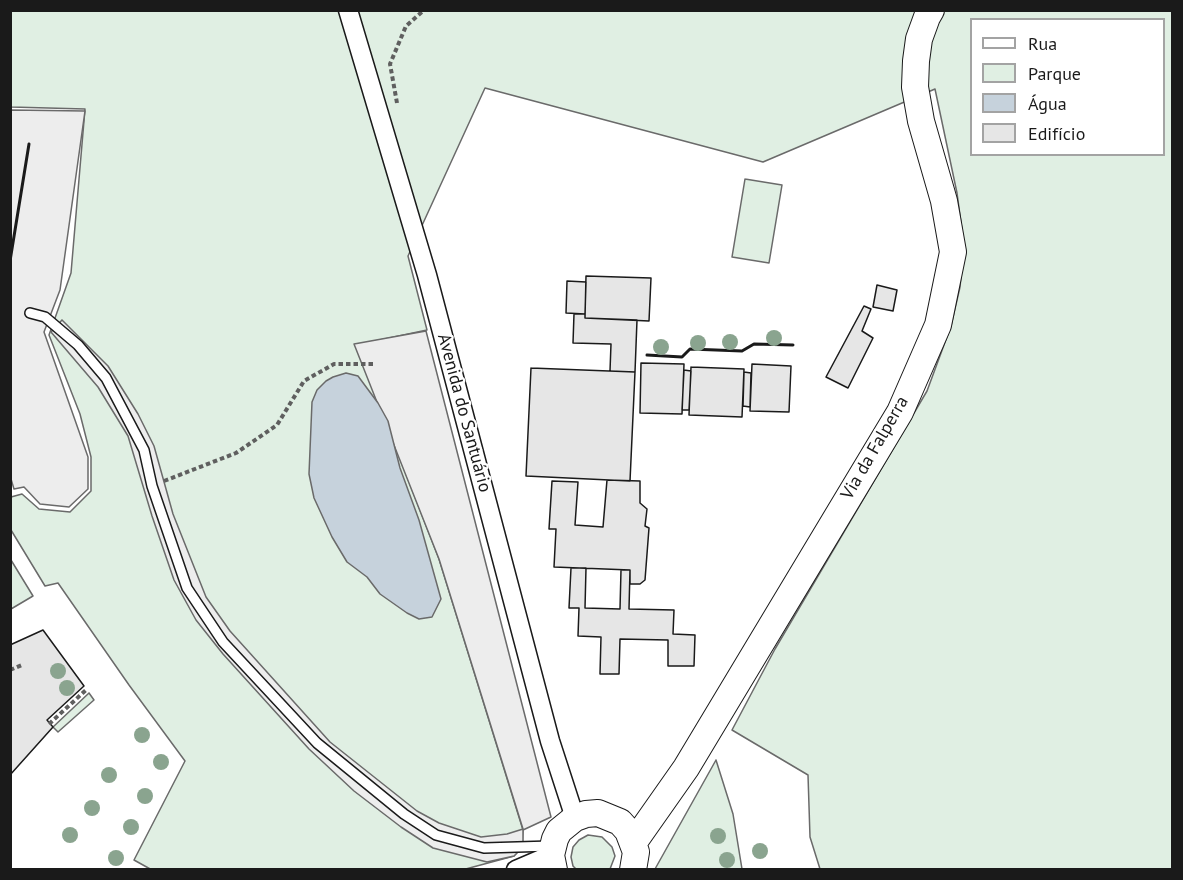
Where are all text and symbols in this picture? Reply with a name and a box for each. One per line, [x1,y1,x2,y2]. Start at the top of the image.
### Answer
legend [970,18,1165,156]
text: Rua [1028,32,1057,55]
text: Parque [1028,62,1081,85]
text: Água [1028,92,1067,115]
text: Edifício [1028,122,1085,145]
street label: Avenida do Santuário [432,331,496,495]
street label: Via da Falperra [837,392,913,504]

